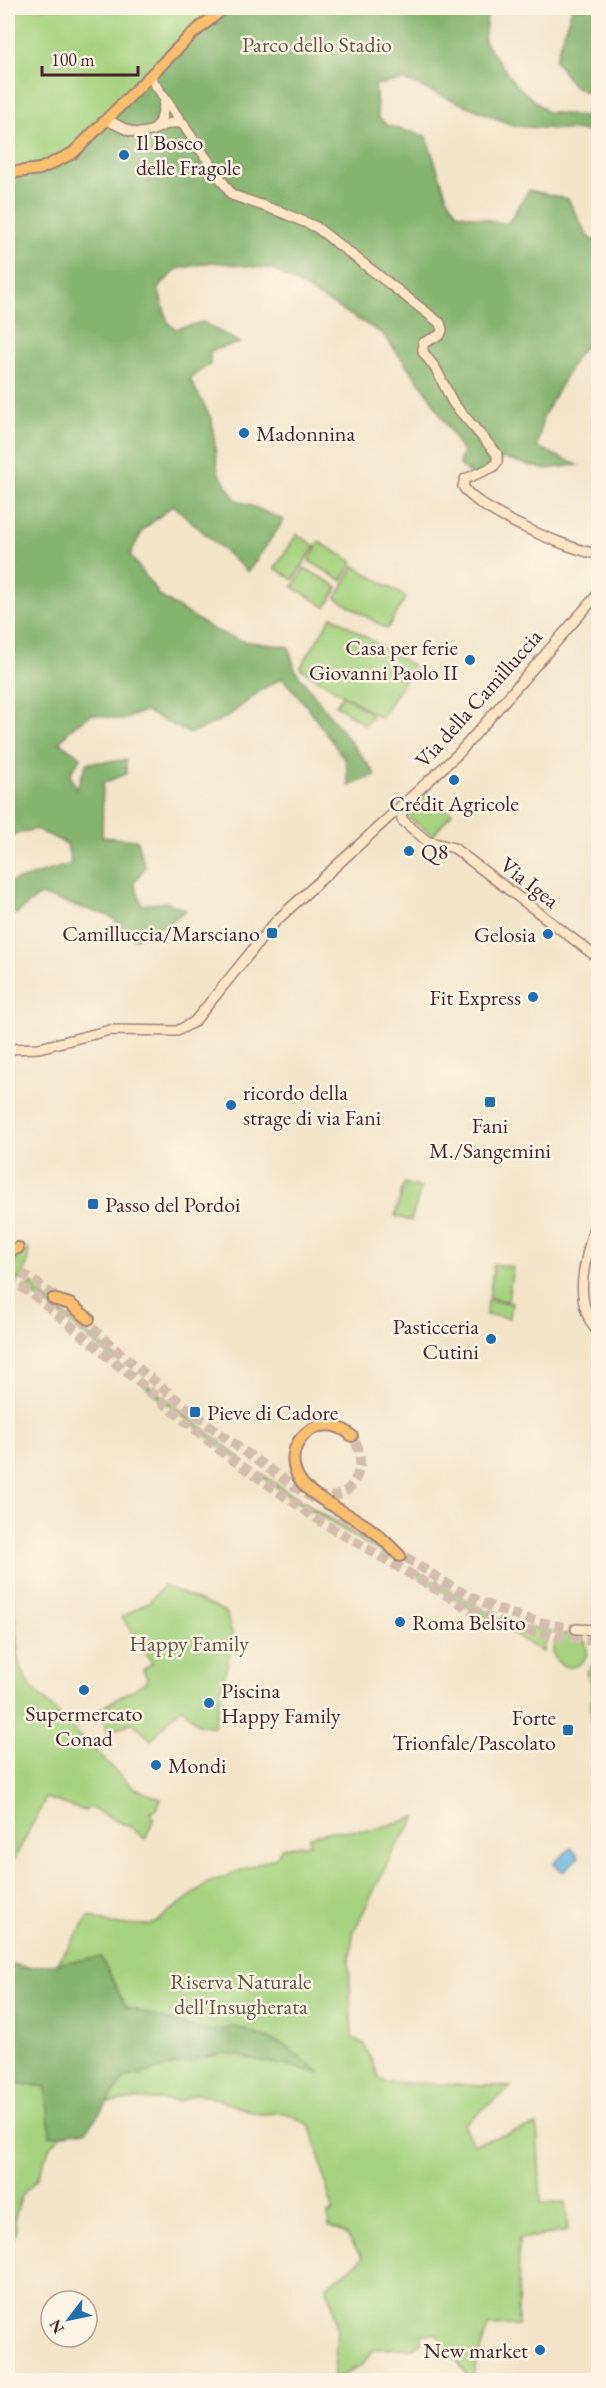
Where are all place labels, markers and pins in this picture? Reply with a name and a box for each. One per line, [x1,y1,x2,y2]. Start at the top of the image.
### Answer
place label: Il Bosco delle Fragole [136,128,241,182]
marker: Il Bosco delle Fragole [117,148,131,162]
place label: Madonnina [256,419,355,448]
marker: Madonnina [237,426,251,440]
place label: Casa per ferie Giovanni Paolo II [309,633,459,687]
marker: Casa per ferie Giovanni Paolo II [463,653,477,667]
marker: Crédit Agricole [447,773,461,787]
place label: Crédit Agricole [389,789,519,818]
place label: Q8 [421,837,448,866]
marker: Q8 [402,844,416,858]
place label: Camilluccia/Marsciano [62,919,260,948]
place label: Gelosia [474,920,536,949]
marker: Camilluccia/Marsciano [265,926,279,940]
marker: Gelosia [541,927,555,941]
place label: Fit Express [430,983,521,1012]
marker: Fit Express [526,990,540,1004]
place label: ricordo della strage di via Fani [243,1078,381,1132]
marker: Fani M./Sangemini [483,1095,497,1109]
marker: ricordo della strage di via Fani [224,1098,238,1112]
place label: Fani M./Sangemini [429,1111,551,1165]
place label: Passo del Pordoi [105,1190,240,1219]
marker: Passo del Pordoi [86,1197,100,1211]
place label: Pasticceria Cutini [393,1312,479,1366]
marker: Pasticceria Cutini [484,1332,498,1346]
place label: Pieve di Cadore [207,1398,339,1427]
marker: Pieve di Cadore [188,1405,202,1419]
place label: Roma Belsito [412,1608,526,1637]
marker: Roma Belsito [393,1615,407,1629]
place label: Piscina Happy Family [221,1676,341,1730]
marker: Supermercato Conad [77,1683,91,1697]
marker: Piscina Happy Family [202,1696,216,1710]
place label: Supermercato Conad [25,1699,143,1753]
place label: Forte Trionfale/Pascolato [392,1703,556,1757]
marker: Forte Trionfale/Pascolato [561,1723,575,1737]
place label: Mondi [168,1751,226,1780]
marker: Mondi [149,1758,163,1772]
place label: New market [423,2336,528,2365]
marker: New market [533,2343,547,2357]

